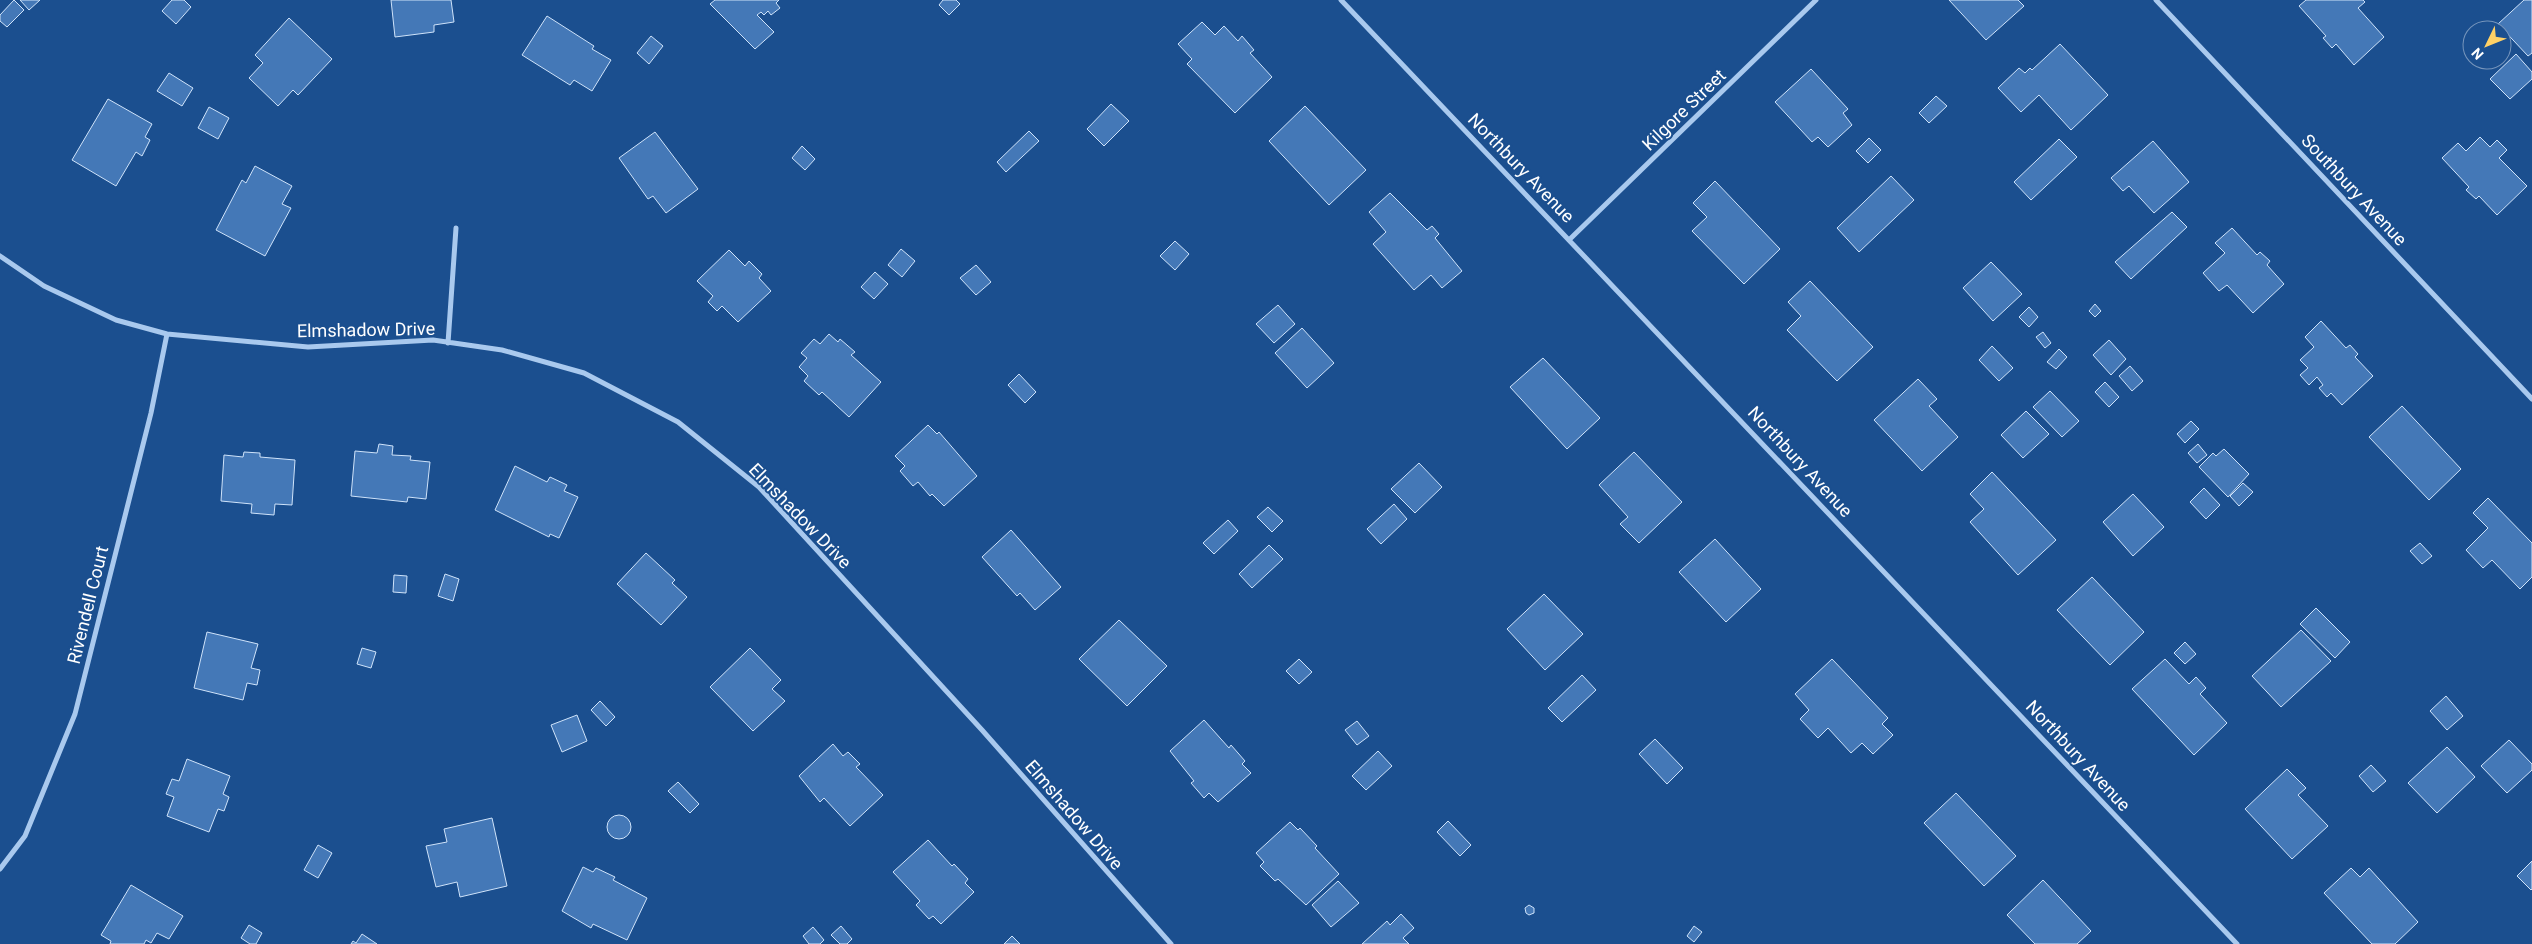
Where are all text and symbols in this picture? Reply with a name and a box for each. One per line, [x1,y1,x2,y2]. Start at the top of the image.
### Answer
north arrow [2462,20,2512,70]
text: N [2468,45,2487,63]
street label: Kilgore Street [1638,65,1730,155]
street label: Northbury Avenue [1464,109,1579,227]
street label: Southbury Avenue [2297,130,2411,250]
street label: Elmshadow Drive [297,318,435,341]
street label: Northbury Avenue [1744,402,1857,521]
street label: Elmshadow Drive [745,459,856,573]
street label: Rivendell Court [63,544,112,666]
street label: Northbury Avenue [2022,696,2135,815]
street label: Elmshadow Drive [1021,756,1128,874]

